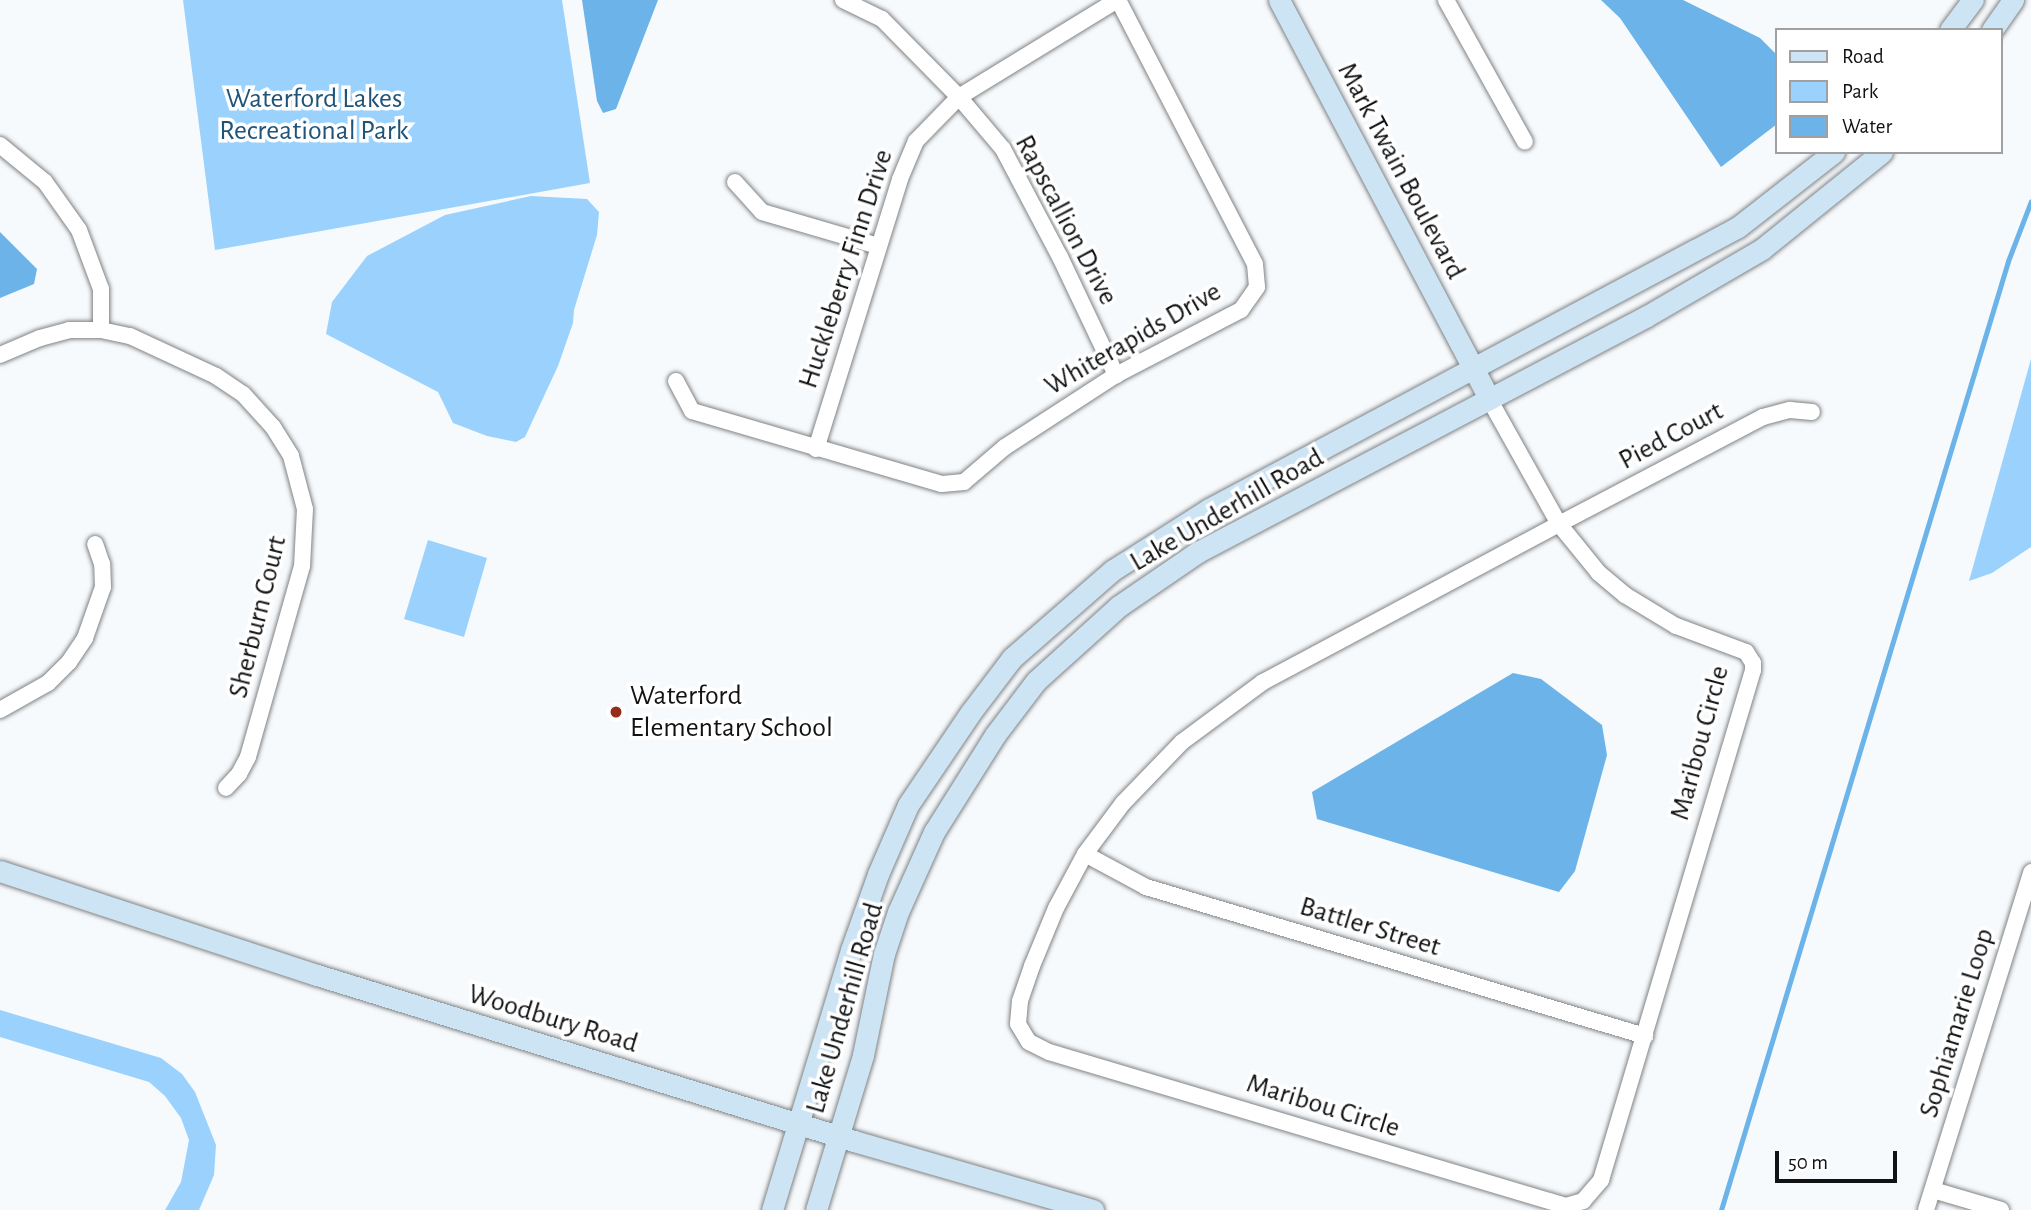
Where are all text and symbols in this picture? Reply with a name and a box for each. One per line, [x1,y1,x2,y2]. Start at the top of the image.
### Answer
legend [1776,28,2003,154]
text: Road [1842,46,1884,67]
street label: Mark Twain Boulevard [1330,57,1472,285]
text: Park [1842,81,1878,102]
park label: Waterford Lakes Recreational Park [219,82,409,148]
text: Water [1842,116,1892,137]
street label: Rapscallion Drive [1007,129,1125,311]
street label: Huckleberry Finn Drive [792,145,900,393]
street label: Whiterapids Drive [1039,275,1227,403]
street label: Pied Court [1613,395,1729,477]
street label: Lake Underhill Road [1124,441,1330,579]
street label: Sherburn Court [222,533,294,701]
street label: Maribou Circle [1663,662,1737,824]
place label: Waterford Elementary School [630,679,833,745]
marker: Waterford Elementary School [608,704,624,720]
street label: Battler Street [1296,890,1444,964]
street label: Lake Underhill Road [799,899,891,1117]
street label: Sophiamarie Loop [1912,924,2002,1122]
street label: Woodbury Road [464,977,642,1061]
street label: Maribou Circle [1242,1067,1404,1145]
scale bar [1779,1136,1902,1180]
text: 50 m [1788,1152,1828,1173]

